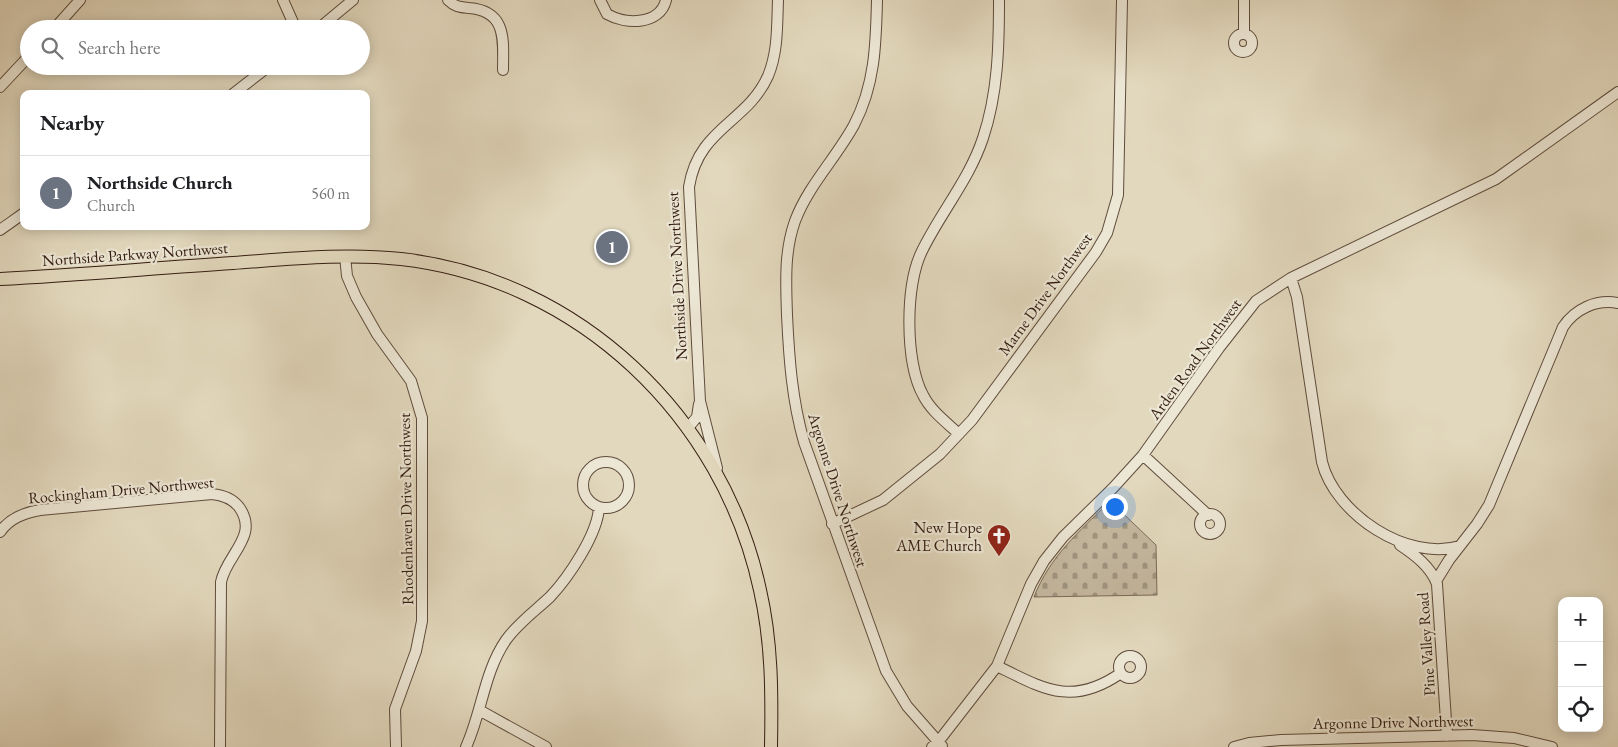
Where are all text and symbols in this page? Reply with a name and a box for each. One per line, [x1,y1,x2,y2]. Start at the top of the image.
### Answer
search box [20,20,370,75]
icon: search [38,34,66,62]
text: Search here [78,35,160,60]
text: Nearby [40,109,104,136]
text: Northside Church [87,170,233,195]
text: 1 [52,183,60,204]
text: 560 m [311,183,350,204]
street label: Northside Drive Northwest [662,191,692,361]
text: Church [87,195,135,216]
pin: 1 [596,228,628,266]
street label: Marne Drive Northwest [993,228,1097,360]
street label: Northside Parkway Northwest [41,237,229,271]
street label: Arden Road Northwest [1143,294,1246,425]
street label: Argonne Drive Northwest [803,409,873,570]
street label: Rhodenhaven Drive Northwest [394,413,418,605]
street label: Rockingham Drive Northwest [27,471,215,509]
your location [1102,494,1128,520]
place label: New Hope AME Church [895,517,982,556]
church icon: New Hope AME Church [986,523,1012,557]
street label: Pine Valley Road [1412,591,1440,697]
map controls [1558,597,1603,732]
button: + [1558,597,1603,642]
button: − [1558,642,1603,687]
button: locate [1558,687,1603,732]
street label: Argonne Drive Northwest [1311,710,1474,734]

